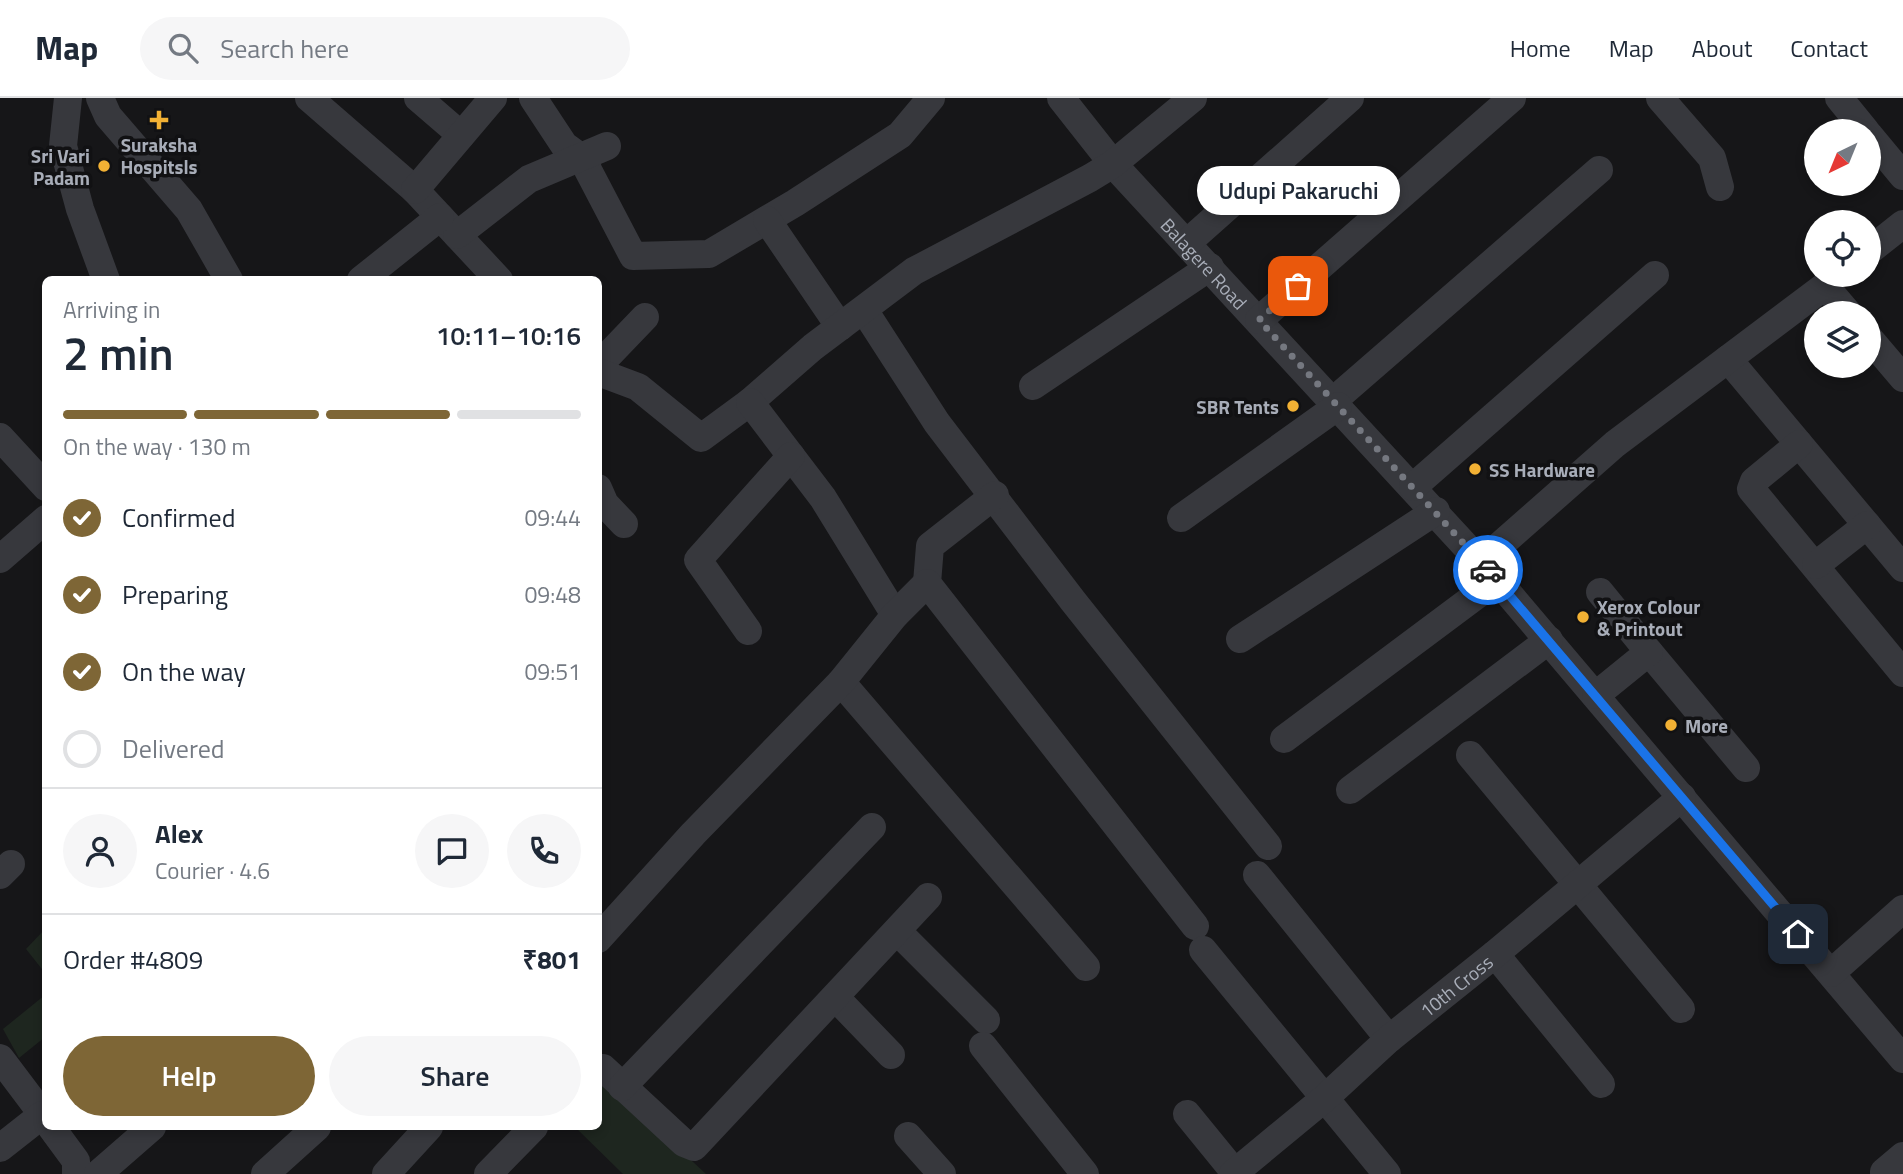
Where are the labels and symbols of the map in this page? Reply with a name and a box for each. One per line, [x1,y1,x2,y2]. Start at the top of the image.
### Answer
marker: Suraksha Hospitsls [149,110,169,130]
north arrow [1804,119,1881,196]
place label: Suraksha Hospitsls [120,130,198,181]
place label: Sri Vari Padam [31,141,90,192]
marker: Sri Vari Padam [96,158,112,174]
callout: Udupi Pakaruchi [1196,167,1400,216]
street label: Balagere Road [1155,211,1255,316]
pin [1268,256,1328,316]
place label: SBR Tents [1196,392,1279,421]
marker: SBR Tents [1285,398,1301,414]
place label: SS Hardware [1489,455,1595,484]
marker: SS Hardware [1467,461,1483,477]
courier [1453,535,1523,605]
place label: Xerox Colour & Printout [1597,592,1700,643]
marker: Xerox Colour & Printout [1575,609,1591,625]
place label: More [1685,711,1728,740]
marker: More [1663,717,1679,733]
pin [1768,904,1828,964]
street label: 10th Cross [1413,947,1499,1024]

